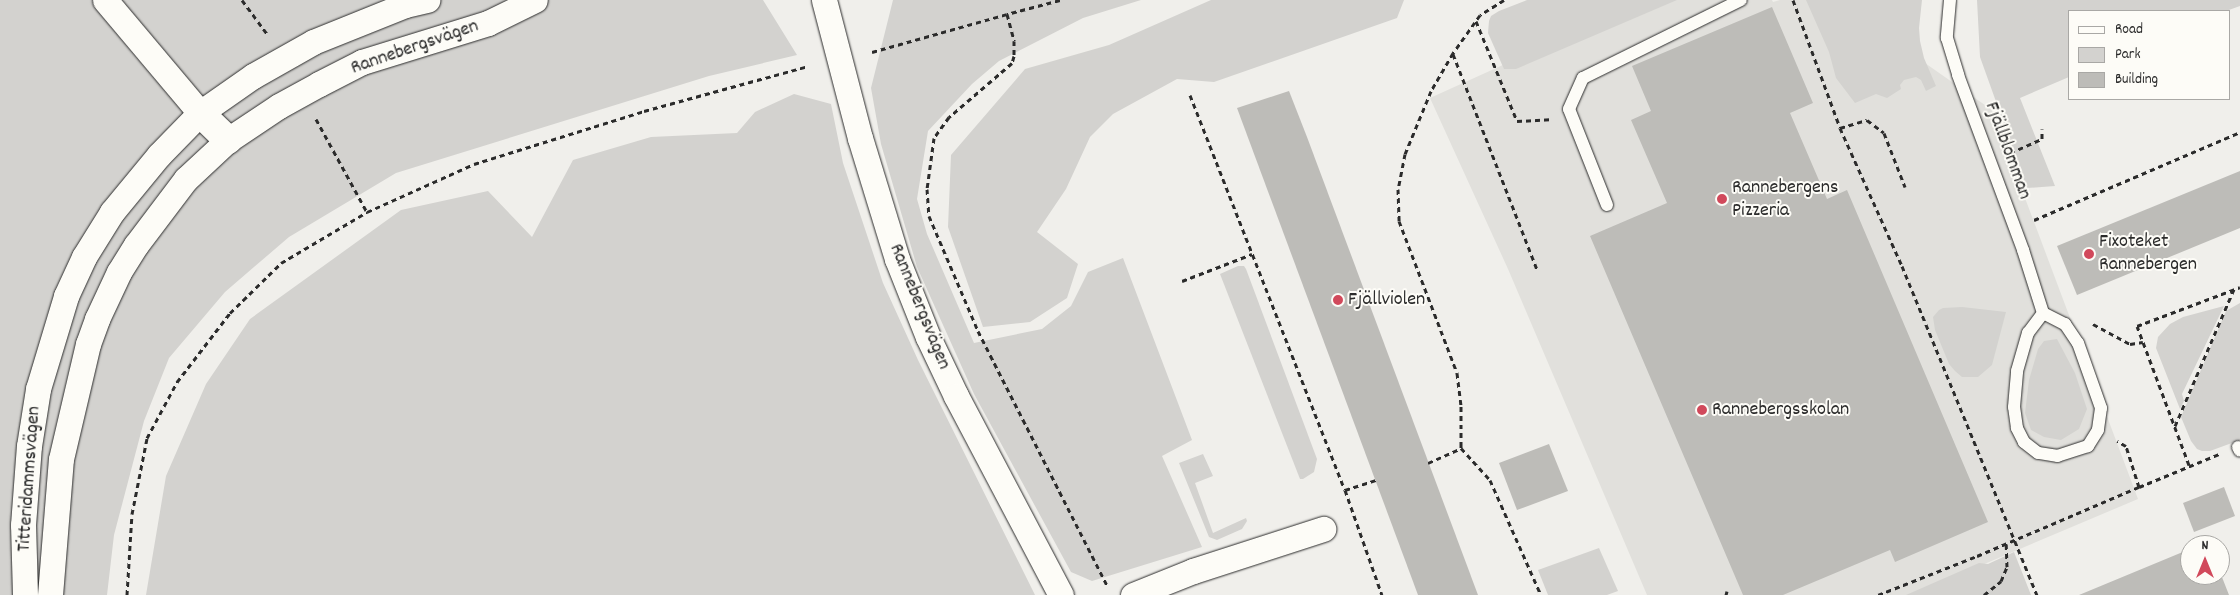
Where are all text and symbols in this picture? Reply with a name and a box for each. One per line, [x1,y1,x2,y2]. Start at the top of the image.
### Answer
legend [2068,10,2230,100]
street label: Rannebergsvägen [348,15,482,81]
text: Road [2115,19,2143,41]
text: Park [2115,44,2141,66]
text: Building [2115,69,2158,91]
street label: Fjällblomman [1978,99,2036,203]
place label: Rannebergens Pizzeria [1732,176,1838,223]
marker: Rannebergens Pizzeria [1716,193,1728,205]
place label: Fixoteket Rannebergen [2099,230,2197,277]
street label: Rannebergsvägen [883,241,955,373]
marker: Fixoteket Rannebergen [2083,248,2095,260]
place label: Fjällviolen [1348,288,1425,312]
marker: Fjällviolen [1332,294,1344,306]
place label: Rannebergsskolan [1712,398,1849,422]
marker: Rannebergsskolan [1696,404,1708,416]
street label: Titteridammsvägen [13,405,47,553]
north arrow [2180,535,2230,585]
text: N [2202,536,2208,556]

